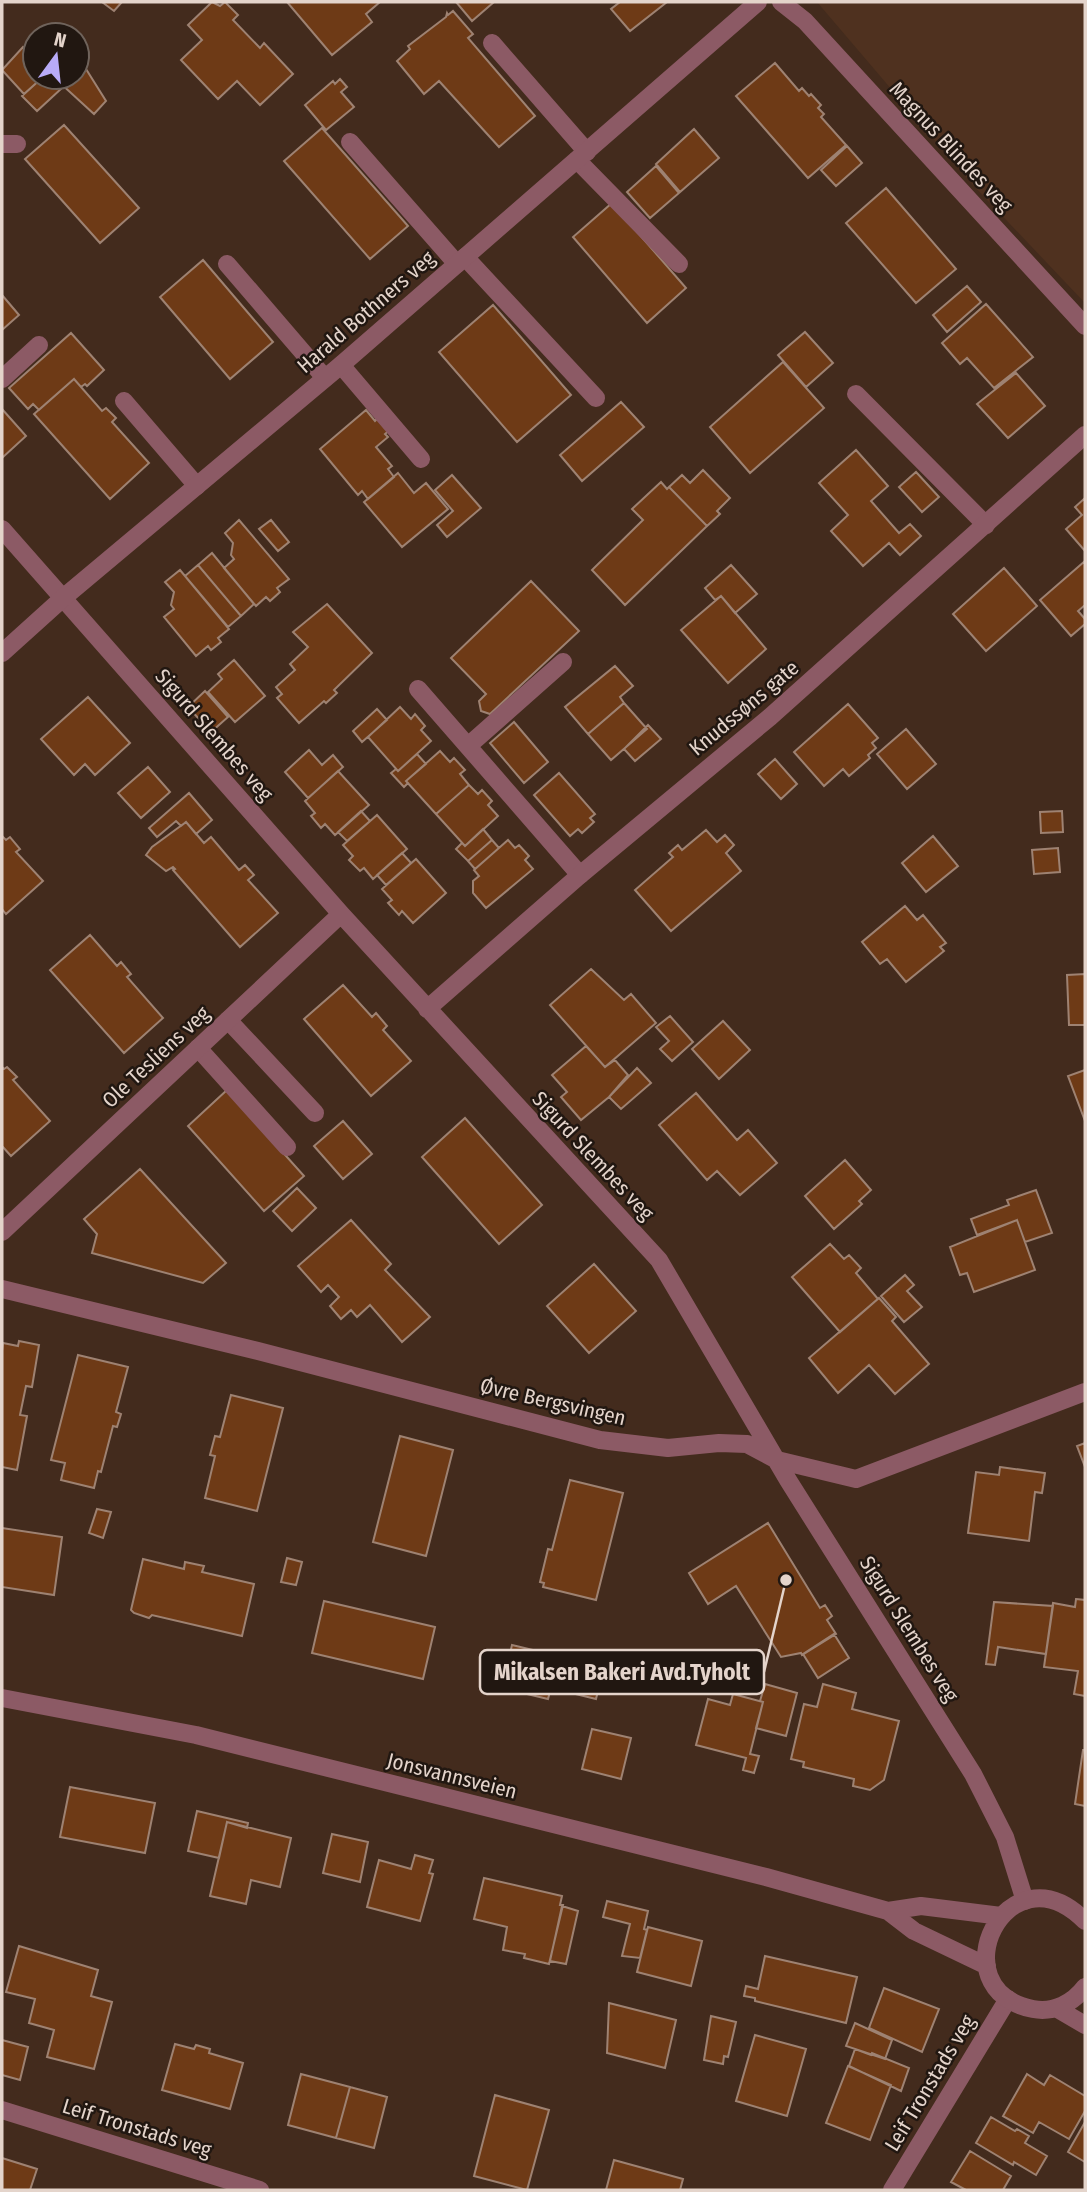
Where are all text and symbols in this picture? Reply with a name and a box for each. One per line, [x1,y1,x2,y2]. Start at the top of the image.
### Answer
north arrow [21,21,91,91]
text: N [52,27,69,53]
street label: Magnus Blindes veg [884,76,1018,218]
street label: Harald Bothners veg [292,245,440,379]
street label: Knudssøns gate [684,655,804,761]
street label: Sigurd Slembes veg [150,664,279,806]
street label: Ole Tesliens veg [97,1001,215,1113]
street label: Sigurd Slembes veg [527,1086,659,1226]
street label: Øvre Bergsvingen [478,1373,628,1431]
street label: Sigurd Slembes veg [854,1551,964,1707]
callout: Mikalsen Bakeri Avd.Tyholt [480,1650,764,1694]
text: Mikalsen Bakeri Avd.Tyholt [494,1658,751,1686]
street label: Jonsvannsveien [384,1747,520,1805]
street label: Leif Tronstads veg [879,2010,981,2156]
street label: Leif Tronstads veg [59,2093,215,2163]

